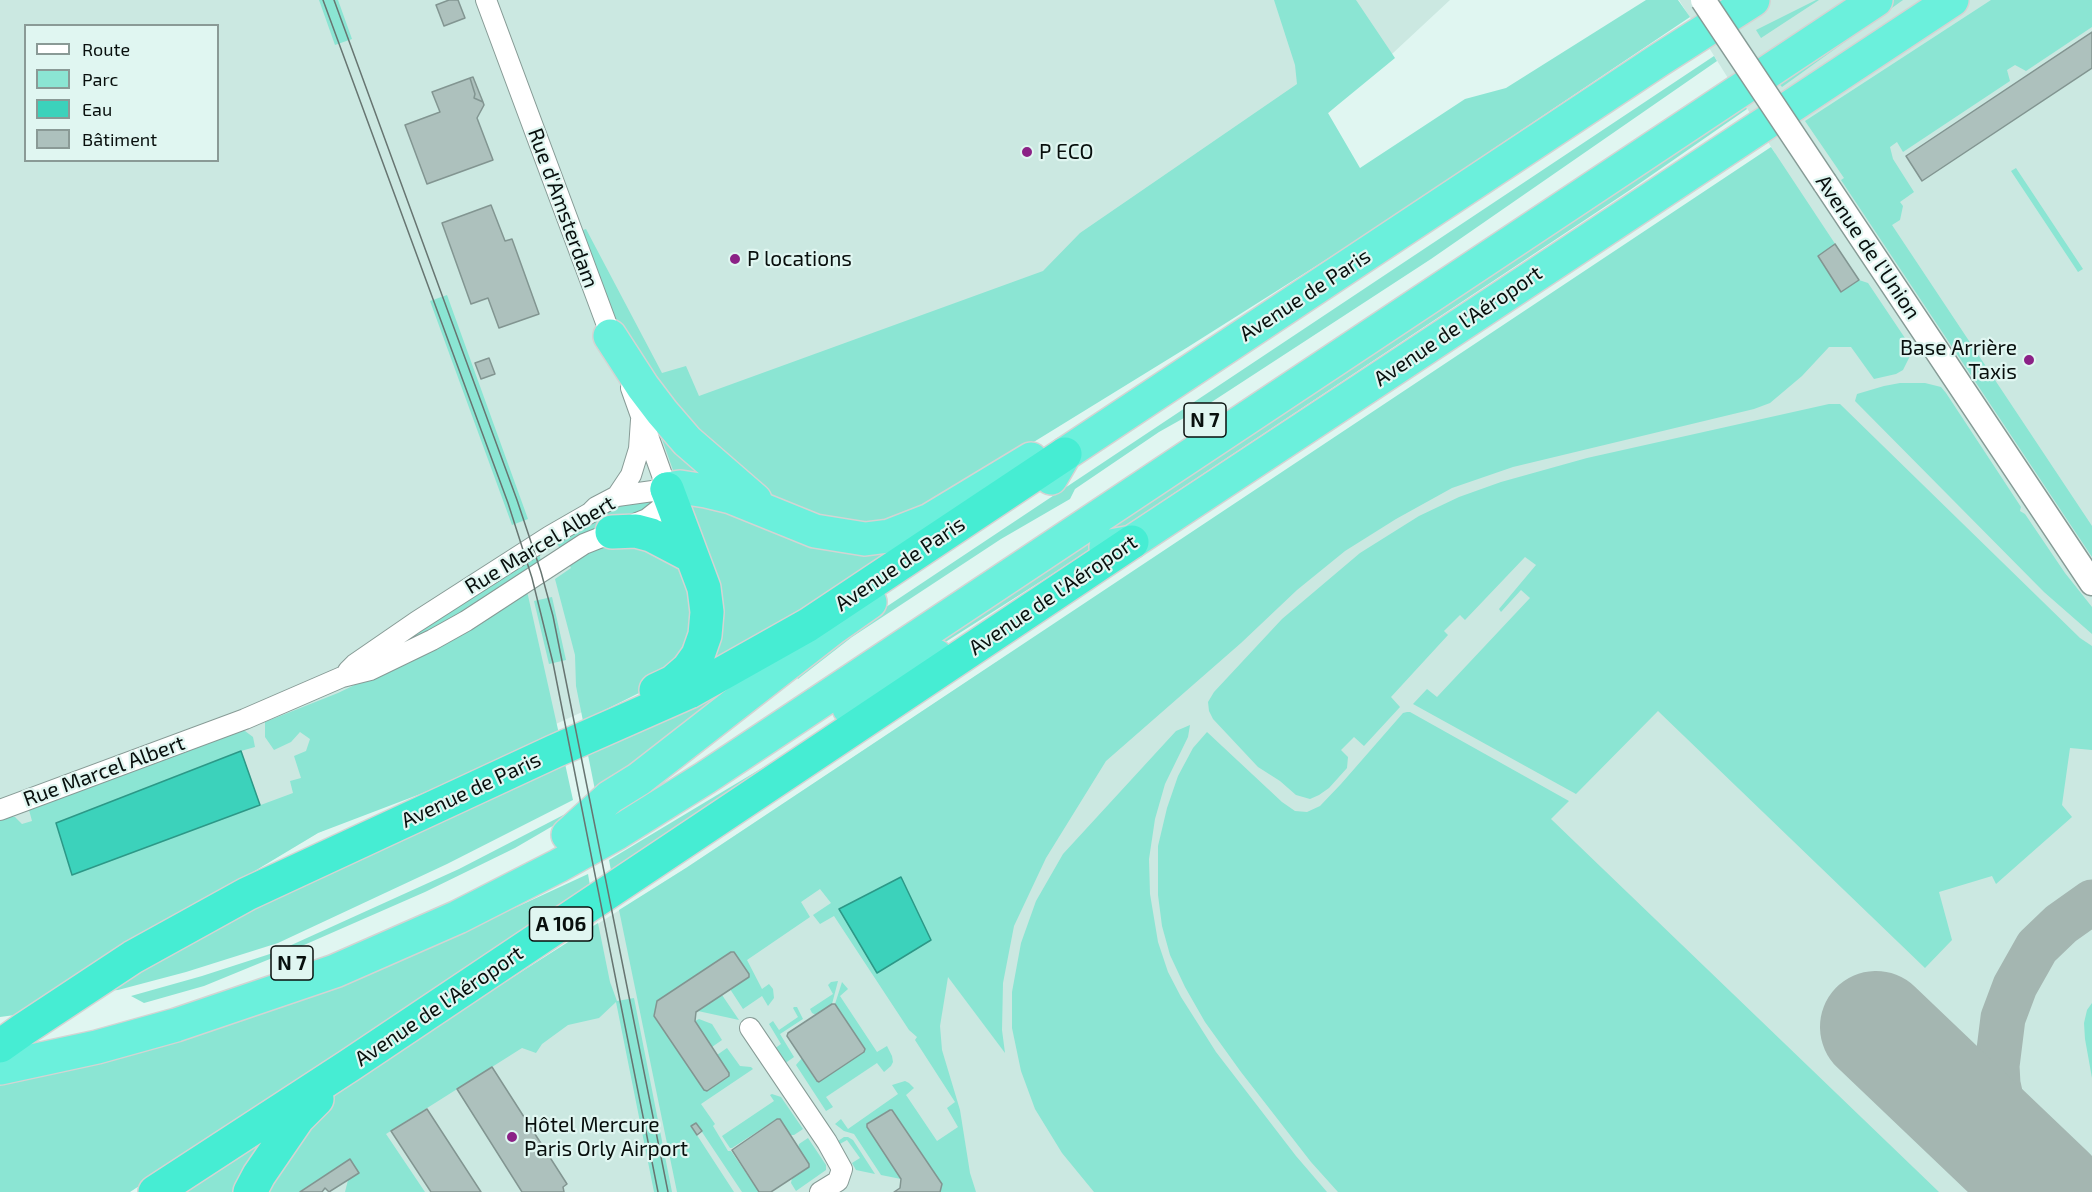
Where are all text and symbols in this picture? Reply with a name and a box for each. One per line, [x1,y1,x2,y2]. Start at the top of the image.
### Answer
legend [24,24,219,162]
text: Route [82,38,130,60]
text: Parc [82,68,118,90]
text: Eau [82,98,112,120]
street label: Rue d'Amsterdam [522,125,604,291]
text: Bâtiment [82,128,157,150]
place label: P ECO [1039,139,1093,165]
marker: P ECO [1020,145,1034,159]
street label: Avenue de l'Union [1810,170,1926,324]
street label: Avenue de Paris [1235,243,1375,347]
place label: P locations [747,246,852,272]
marker: P locations [728,252,742,266]
street label: Avenue de l'Aéroport [1369,260,1547,392]
place label: Base Arrière Taxis [1900,335,2017,385]
marker: Base Arrière Taxis [2022,353,2036,367]
road number: N 7 [1184,403,1226,437]
street label: Rue Marcel Albert [461,490,619,600]
street label: Avenue de Paris [830,511,970,617]
street label: Avenue de l'Aéroport [964,529,1142,661]
street label: Rue Marcel Albert [20,730,188,812]
street label: Avenue de Paris [397,747,545,833]
road number: A 106 [530,907,592,941]
street label: Avenue de l'Aéroport [350,940,528,1072]
road number: N 7 [271,946,313,980]
place label: Hôtel Mercure Paris Orly Airport [524,1112,688,1162]
marker: Hôtel Mercure Paris Orly Airport [505,1130,519,1144]

